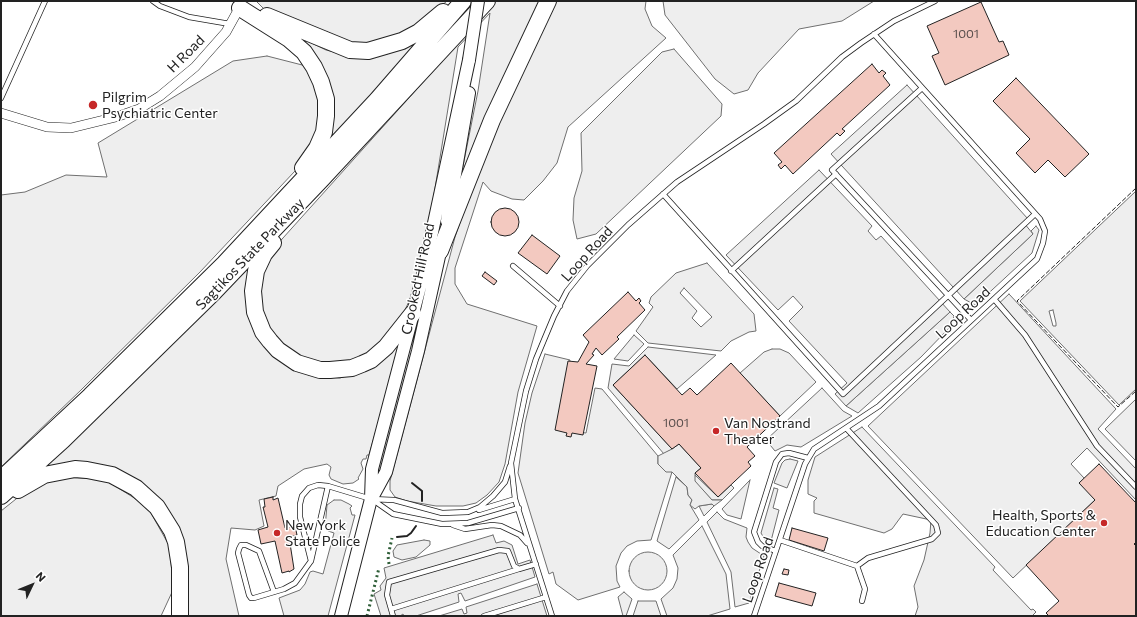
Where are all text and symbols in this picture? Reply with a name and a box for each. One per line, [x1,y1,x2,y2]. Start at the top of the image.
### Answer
house number: 1001 [953,27,979,41]
street label: H Road [164,32,208,76]
place label: Pilgrim Psychiatric Center [102,89,218,122]
marker: Pilgrim Psychiatric Center [87,99,99,111]
street label: Sagtikos State Parkway [192,195,308,313]
street label: Crooked Hill Road [398,222,438,336]
street label: Loop Road [558,223,616,285]
street label: Loop Road [932,284,994,342]
place label: Van Nostrand Theater [724,415,811,448]
house number: 1001 [663,416,689,430]
marker: Van Nostrand Theater [711,426,721,436]
place label: Health, Sports & Education Center [986,507,1096,540]
place label: New York State Police [285,517,360,550]
marker: Health, Sports & Education Center [1099,518,1109,528]
marker: New York State Police [272,528,282,538]
street label: Loop Road [739,535,777,605]
north arrow [12,565,52,605]
text: N [34,569,49,584]

